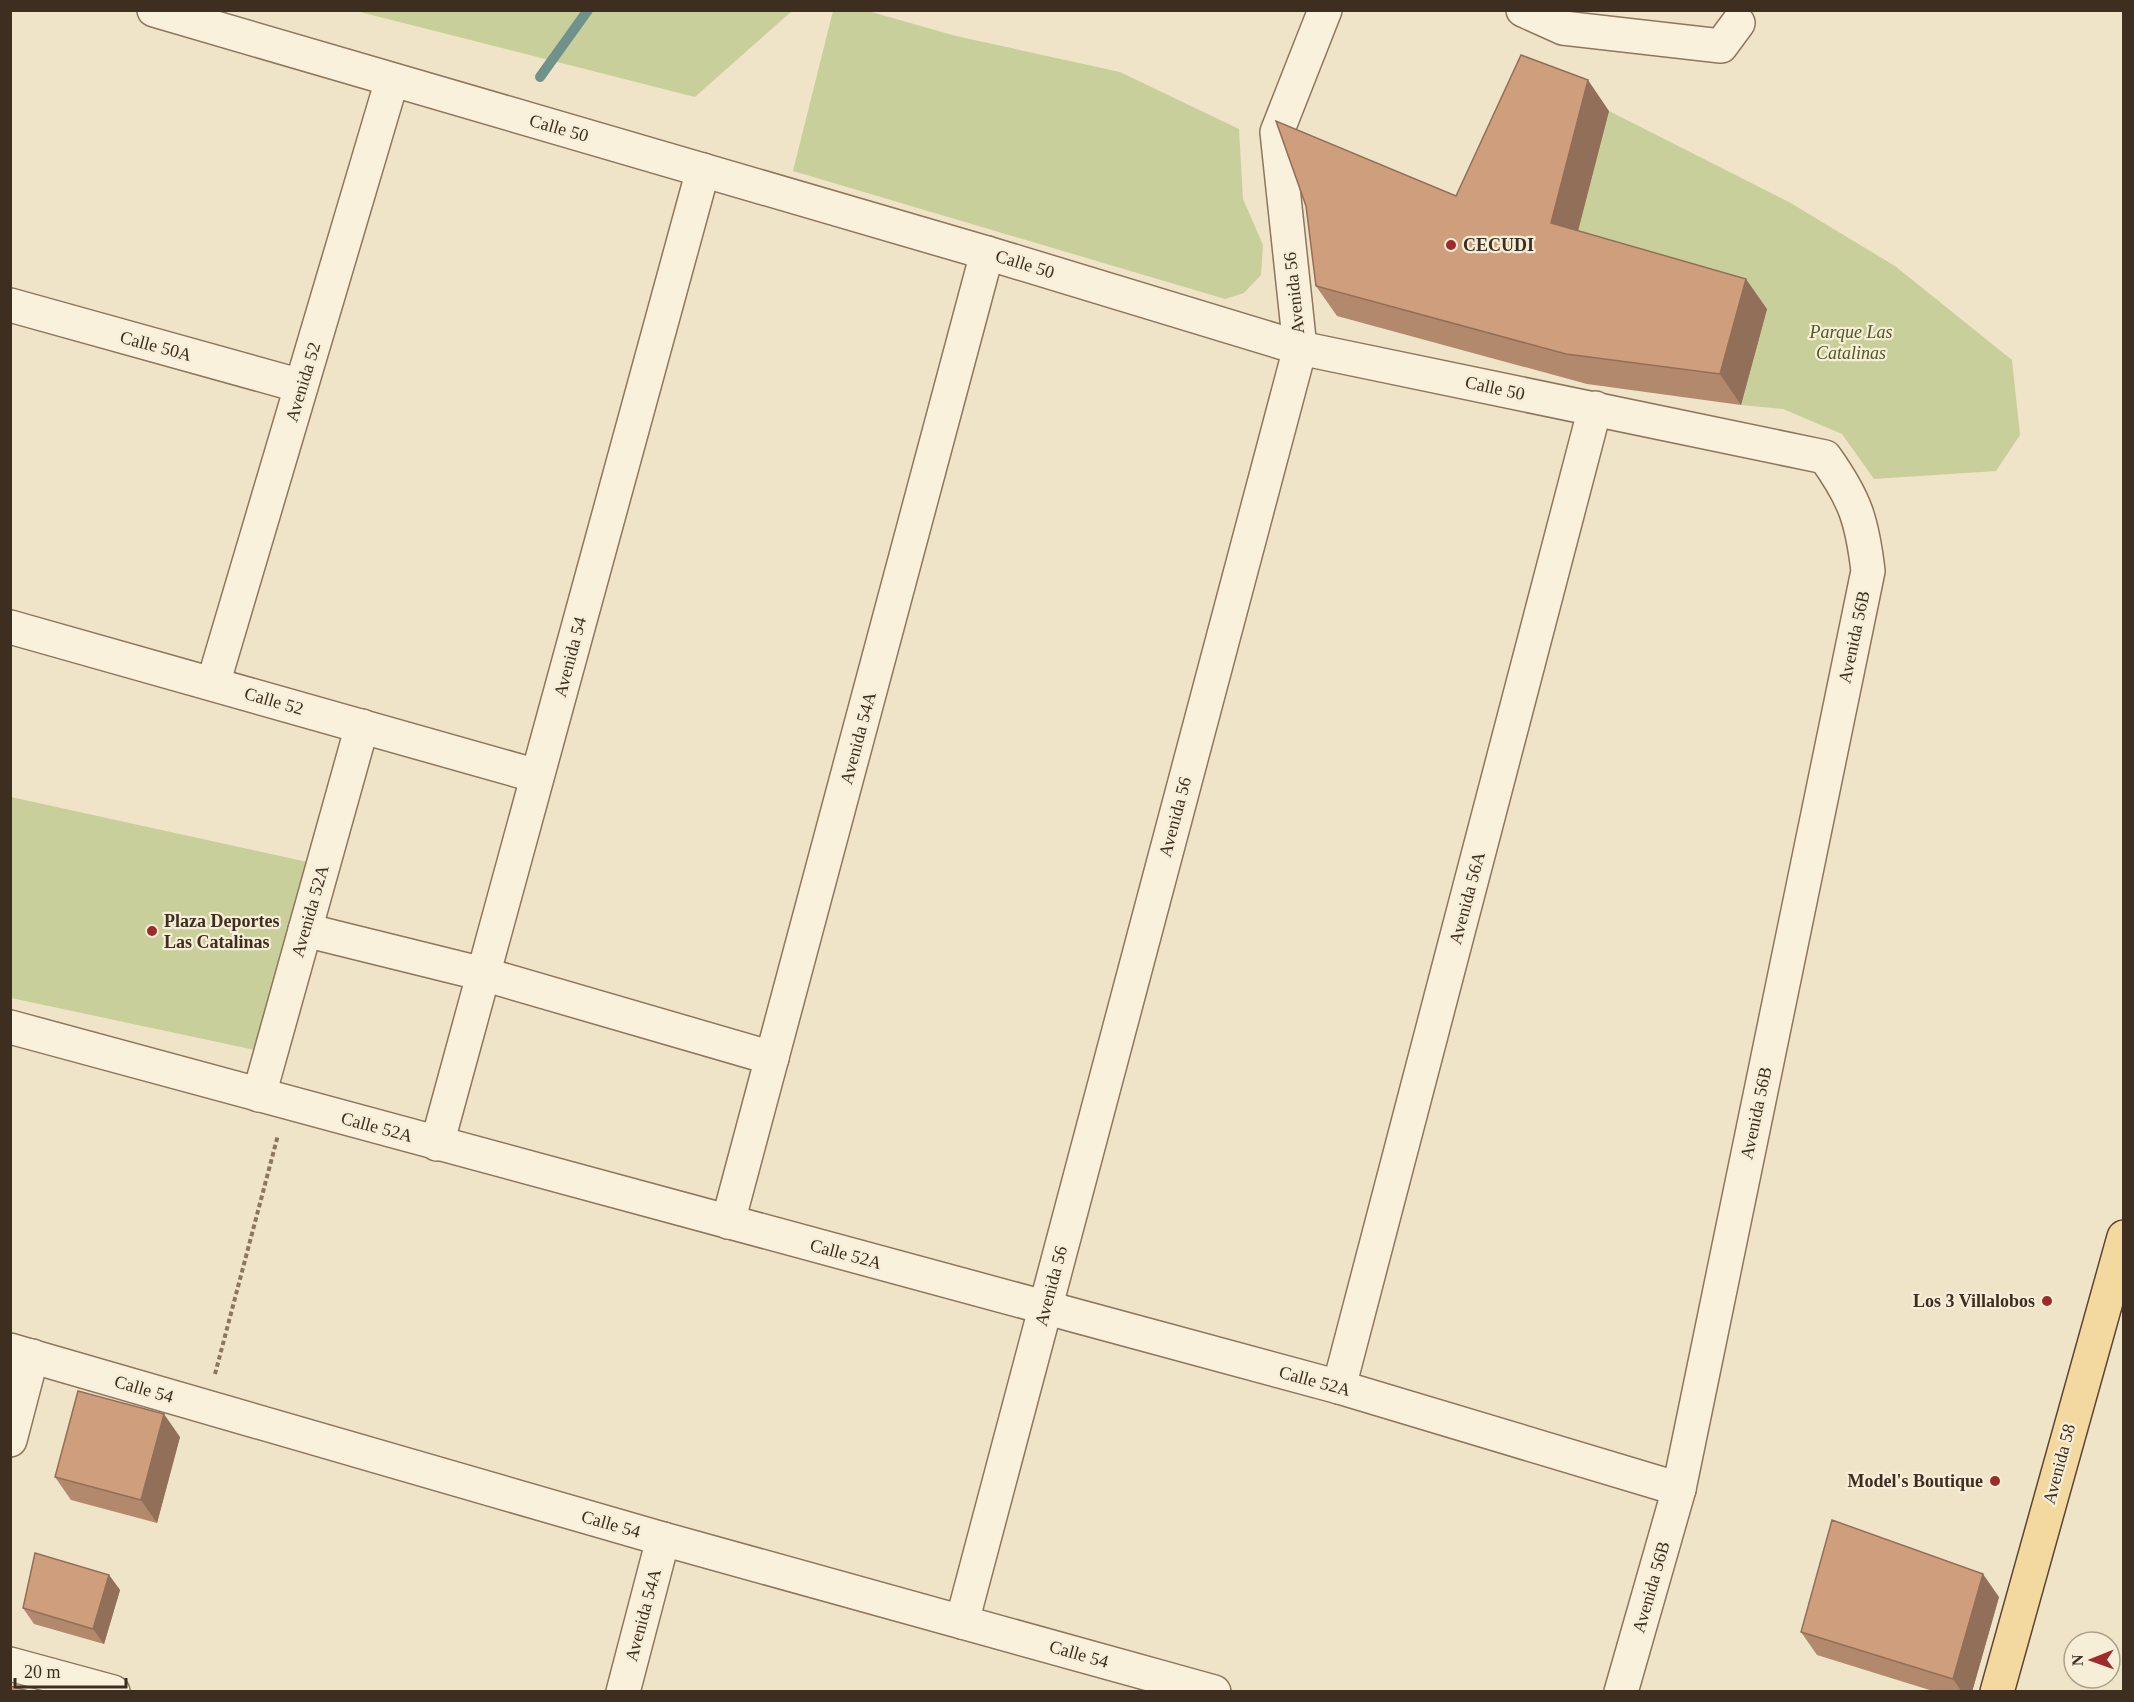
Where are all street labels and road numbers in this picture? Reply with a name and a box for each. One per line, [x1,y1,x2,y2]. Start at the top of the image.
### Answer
street label: Calle 50 [527,110,591,146]
street label: Calle 50 [993,246,1057,282]
street label: Avenida 56 [1280,251,1308,335]
street label: Calle 50A [118,327,194,365]
street label: Avenida 52 [281,340,325,424]
street label: Calle 50 [1463,372,1527,404]
street label: Avenida 56B [1834,589,1874,685]
street label: Avenida 54 [550,615,590,699]
street label: Calle 52 [242,683,306,719]
street label: Avenida 54A [836,689,880,787]
street label: Avenida 56 [1155,775,1195,859]
street label: Avenida 56A [1445,849,1489,947]
street label: Avenida 52A [287,863,333,959]
street label: Avenida 56B [1736,1065,1776,1161]
street label: Calle 52A [339,1108,415,1146]
street label: Calle 52A [808,1235,884,1273]
street label: Avenida 56 [1031,1244,1071,1328]
street label: Calle 52A [1277,1362,1353,1400]
street label: Calle 54 [112,1371,176,1407]
street label: Avenida 58 [2039,1422,2079,1506]
street label: Calle 54 [579,1506,643,1542]
street label: Avenida 56B [1628,1539,1674,1635]
street label: Avenida 54A [621,1566,665,1664]
street label: Calle 54 [1047,1636,1111,1672]

